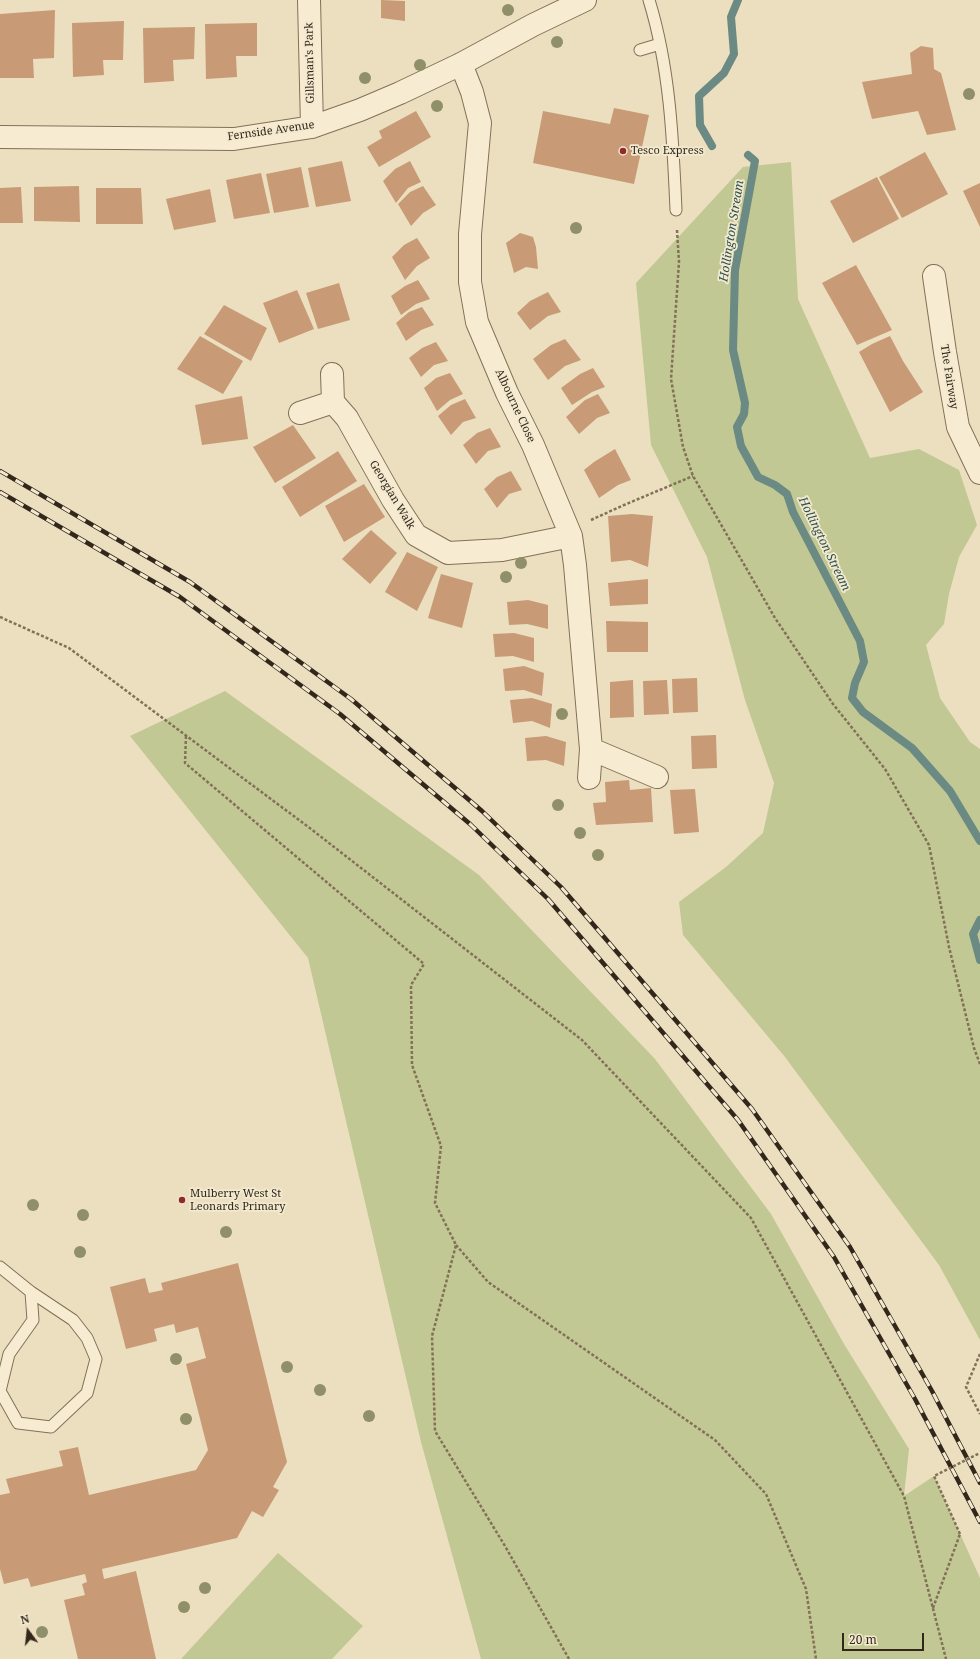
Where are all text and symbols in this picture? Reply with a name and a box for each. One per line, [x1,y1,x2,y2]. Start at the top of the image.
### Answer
street label: Gillsman's Park [303,22,317,104]
street label: Fernside Avenue [227,118,315,144]
place label: Tesco Express [631,144,704,158]
marker: Tesco Express [618,146,628,156]
water label: Hollington Stream [717,179,747,283]
street label: The Fairway [937,344,961,410]
street label: Albourne Close [492,367,538,445]
street label: Georgian Walk [366,458,418,532]
water label: Hollington Stream [795,495,853,593]
place label: Mulberry West St Leonards Primary [190,1187,285,1213]
marker: Mulberry West St Leonards Primary [177,1195,187,1205]
north arrow [8,1611,48,1651]
text: N [19,1611,31,1627]
scale bar [844,1625,926,1651]
text: 20 m [849,1631,877,1648]

